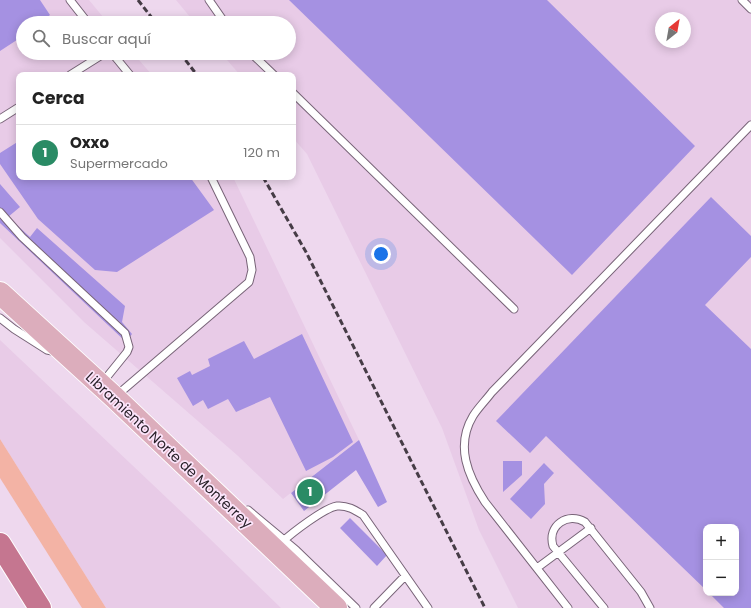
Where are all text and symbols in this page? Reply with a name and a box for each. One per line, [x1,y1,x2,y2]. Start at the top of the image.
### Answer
north arrow [655,12,691,48]
search box [16,16,296,60]
icon: search [30,27,52,49]
text: Buscar aquí [62,28,151,49]
text: Cerca [32,86,85,110]
text: Oxxo [70,132,109,153]
text: 1 [43,143,47,162]
text: 120 m [243,143,280,162]
text: Supermercado [70,154,168,173]
your location [371,244,391,264]
street label: Libramiento Norte de Monterrey [81,367,257,533]
pin: 1 [297,477,323,507]
map controls [703,524,739,596]
button: + [703,524,739,560]
button: − [703,560,739,596]

